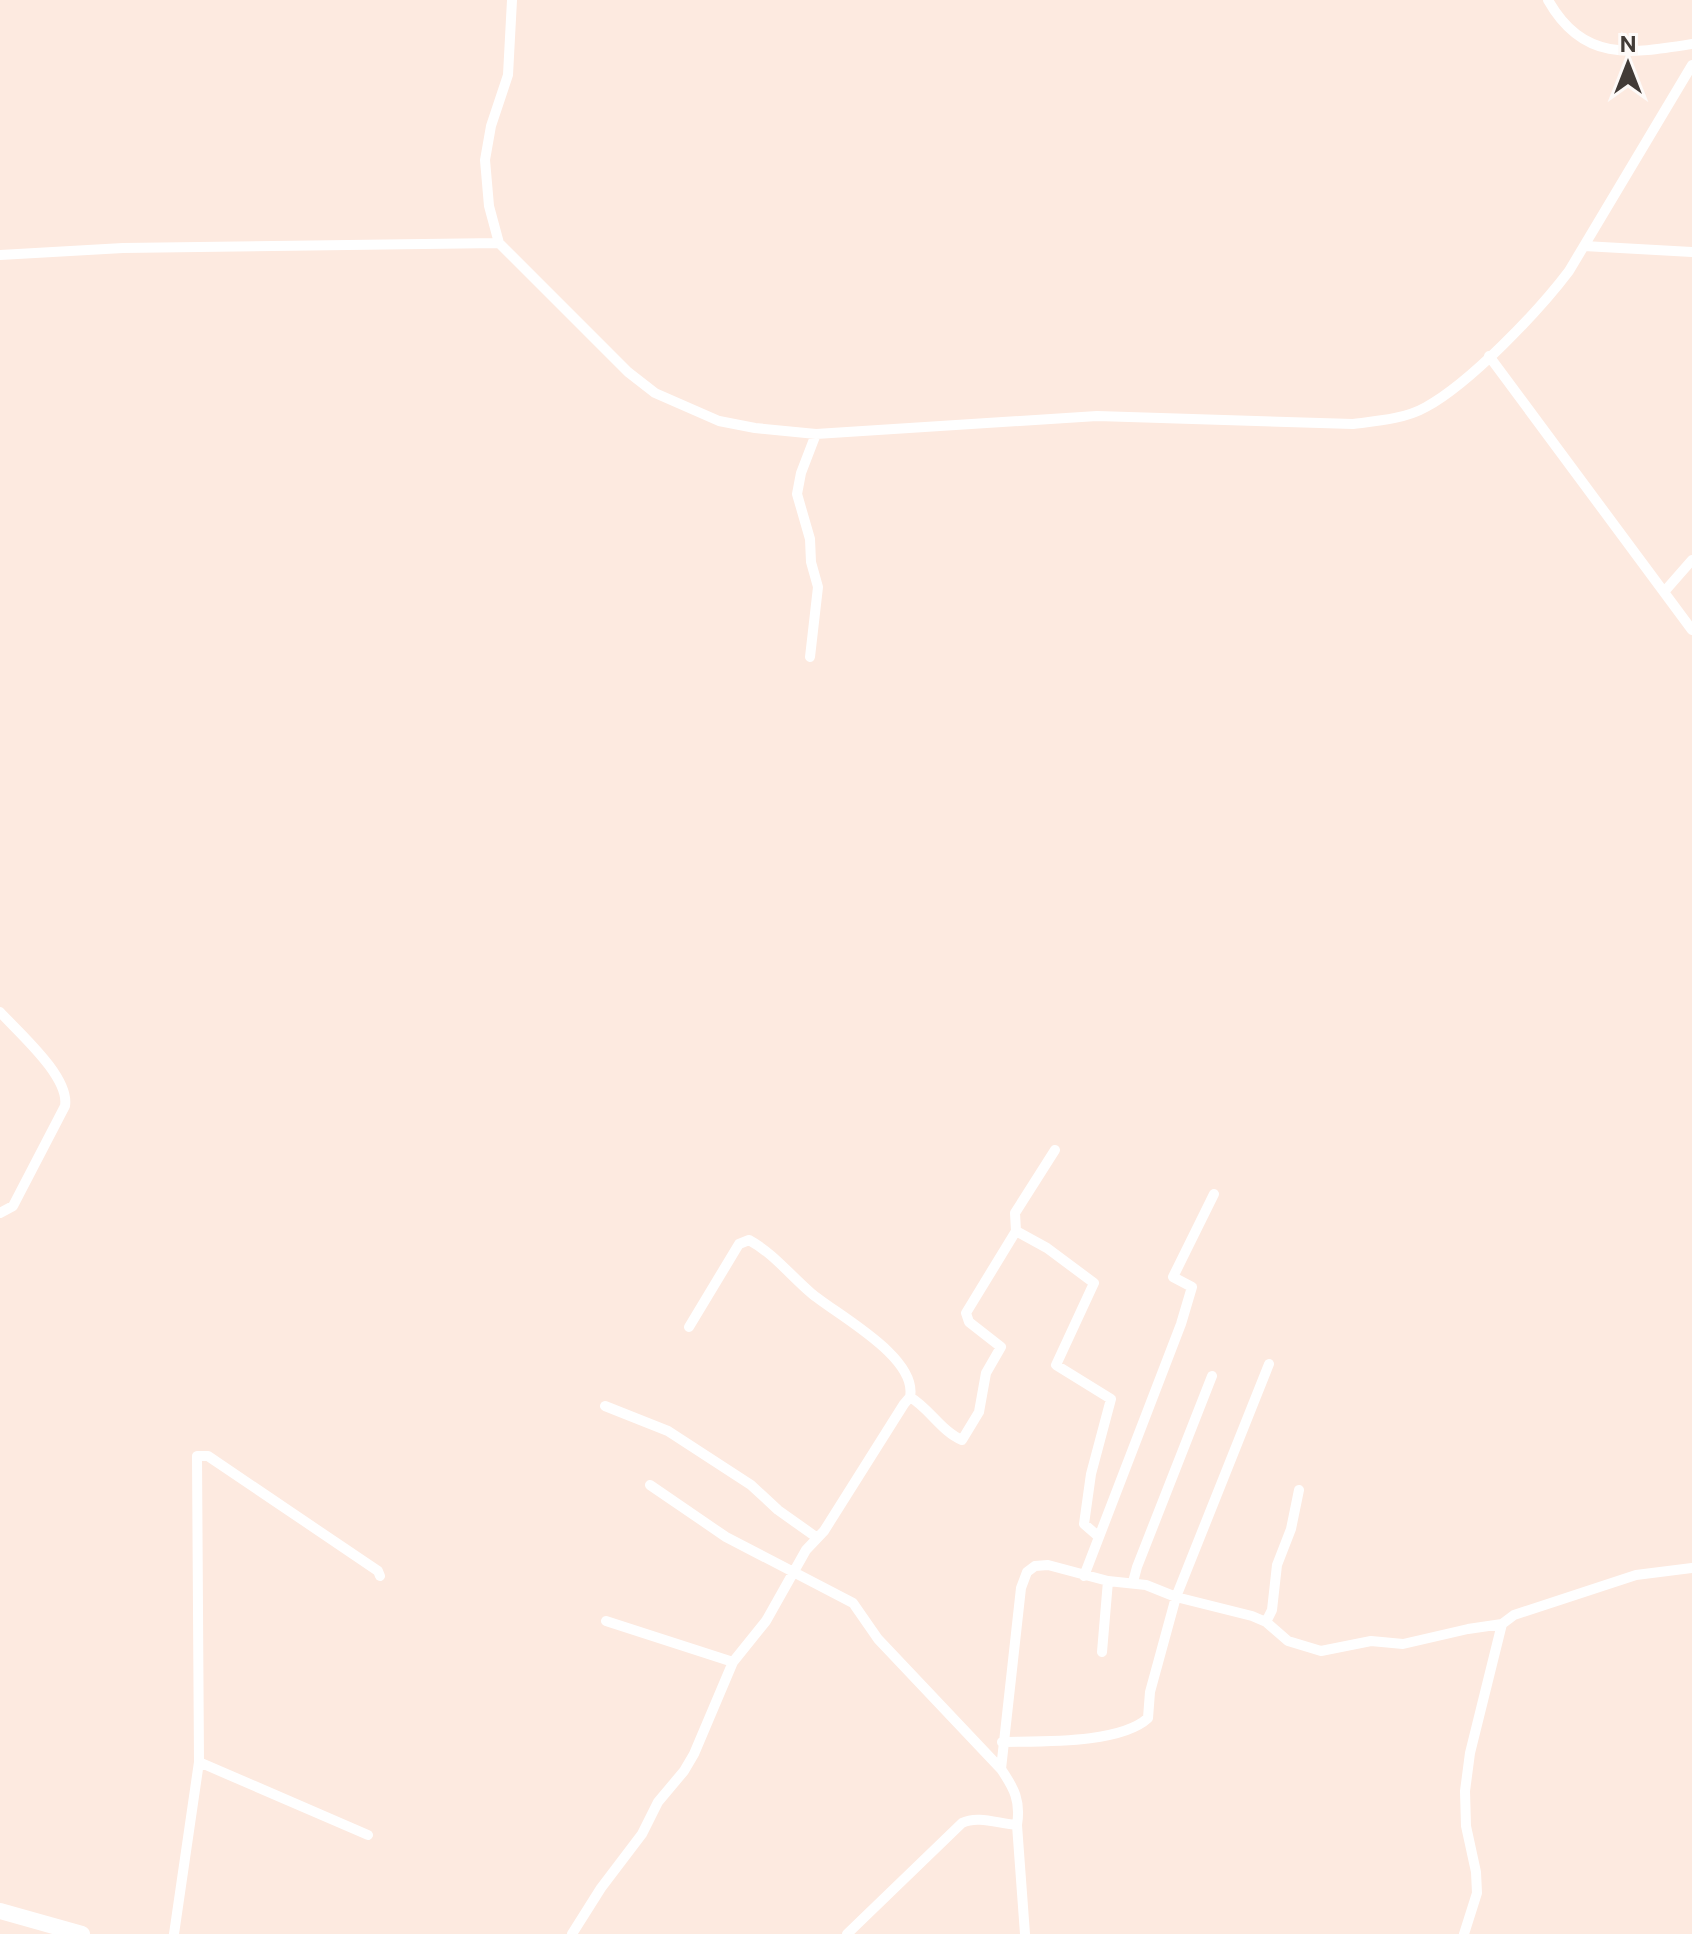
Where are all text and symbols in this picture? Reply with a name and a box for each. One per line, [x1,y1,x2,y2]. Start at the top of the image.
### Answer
north arrow [1588,24,1668,104]
text: N [1619,31,1637,57]

